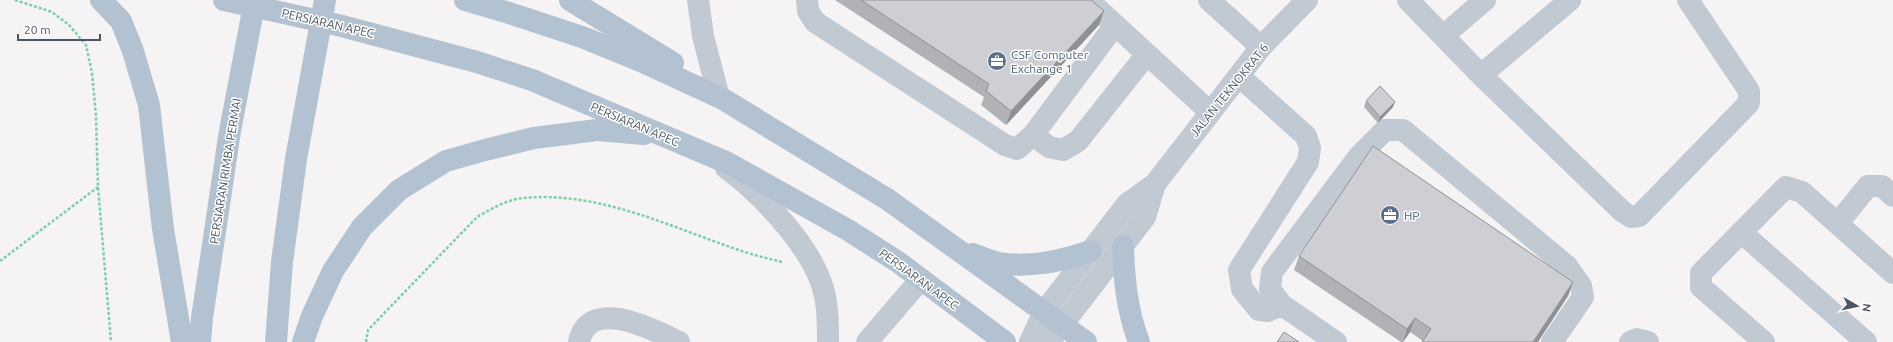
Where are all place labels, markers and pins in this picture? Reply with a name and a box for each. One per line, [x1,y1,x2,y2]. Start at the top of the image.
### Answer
place label: CSF Computer Exchange 1 [1011,48,1089,75]
office icon: CSF Computer Exchange 1 [986,50,1008,72]
office icon: HP [1379,204,1401,226]
place label: HP [1404,209,1420,222]

